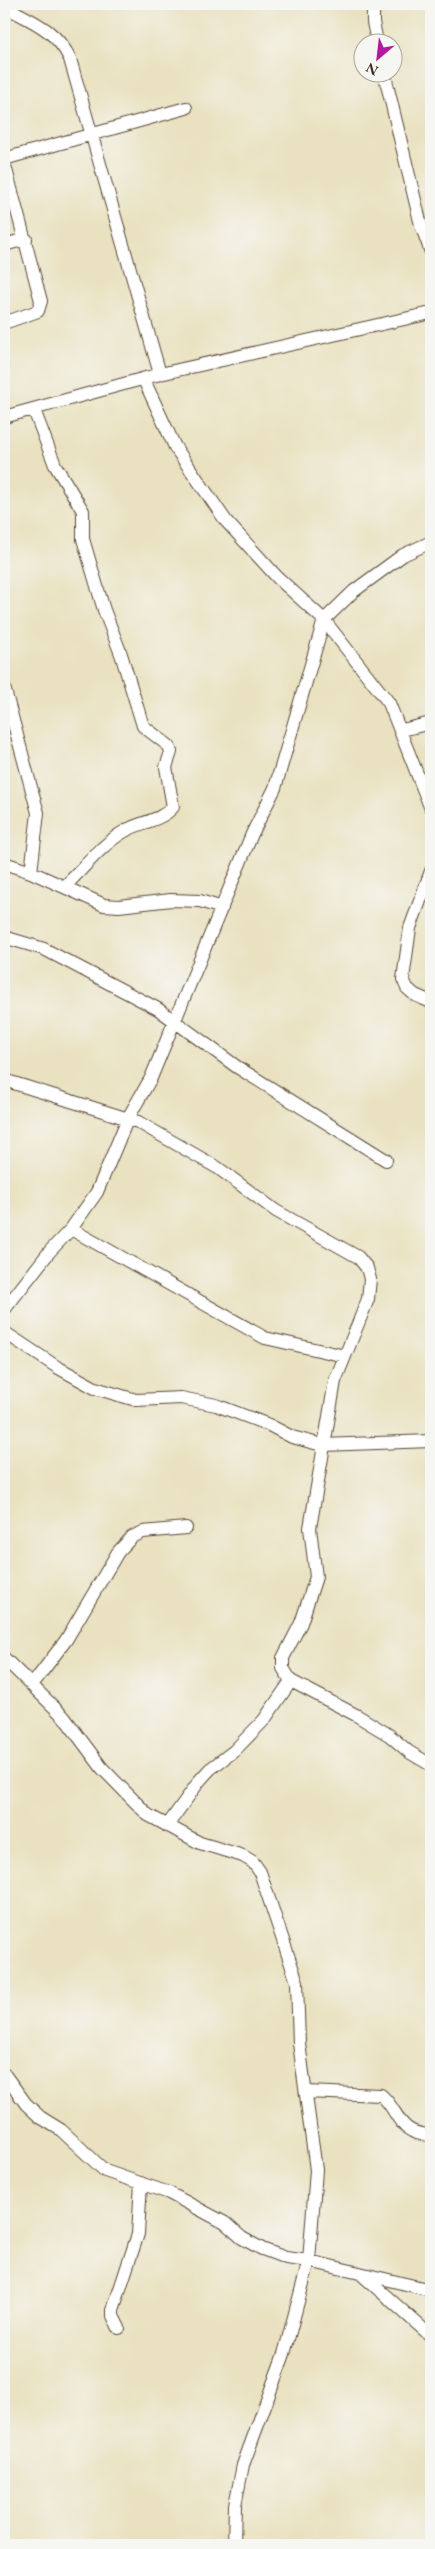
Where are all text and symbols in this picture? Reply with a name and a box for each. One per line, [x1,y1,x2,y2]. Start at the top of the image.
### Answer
north arrow [352,32,402,82]
text: N [362,59,381,80]

